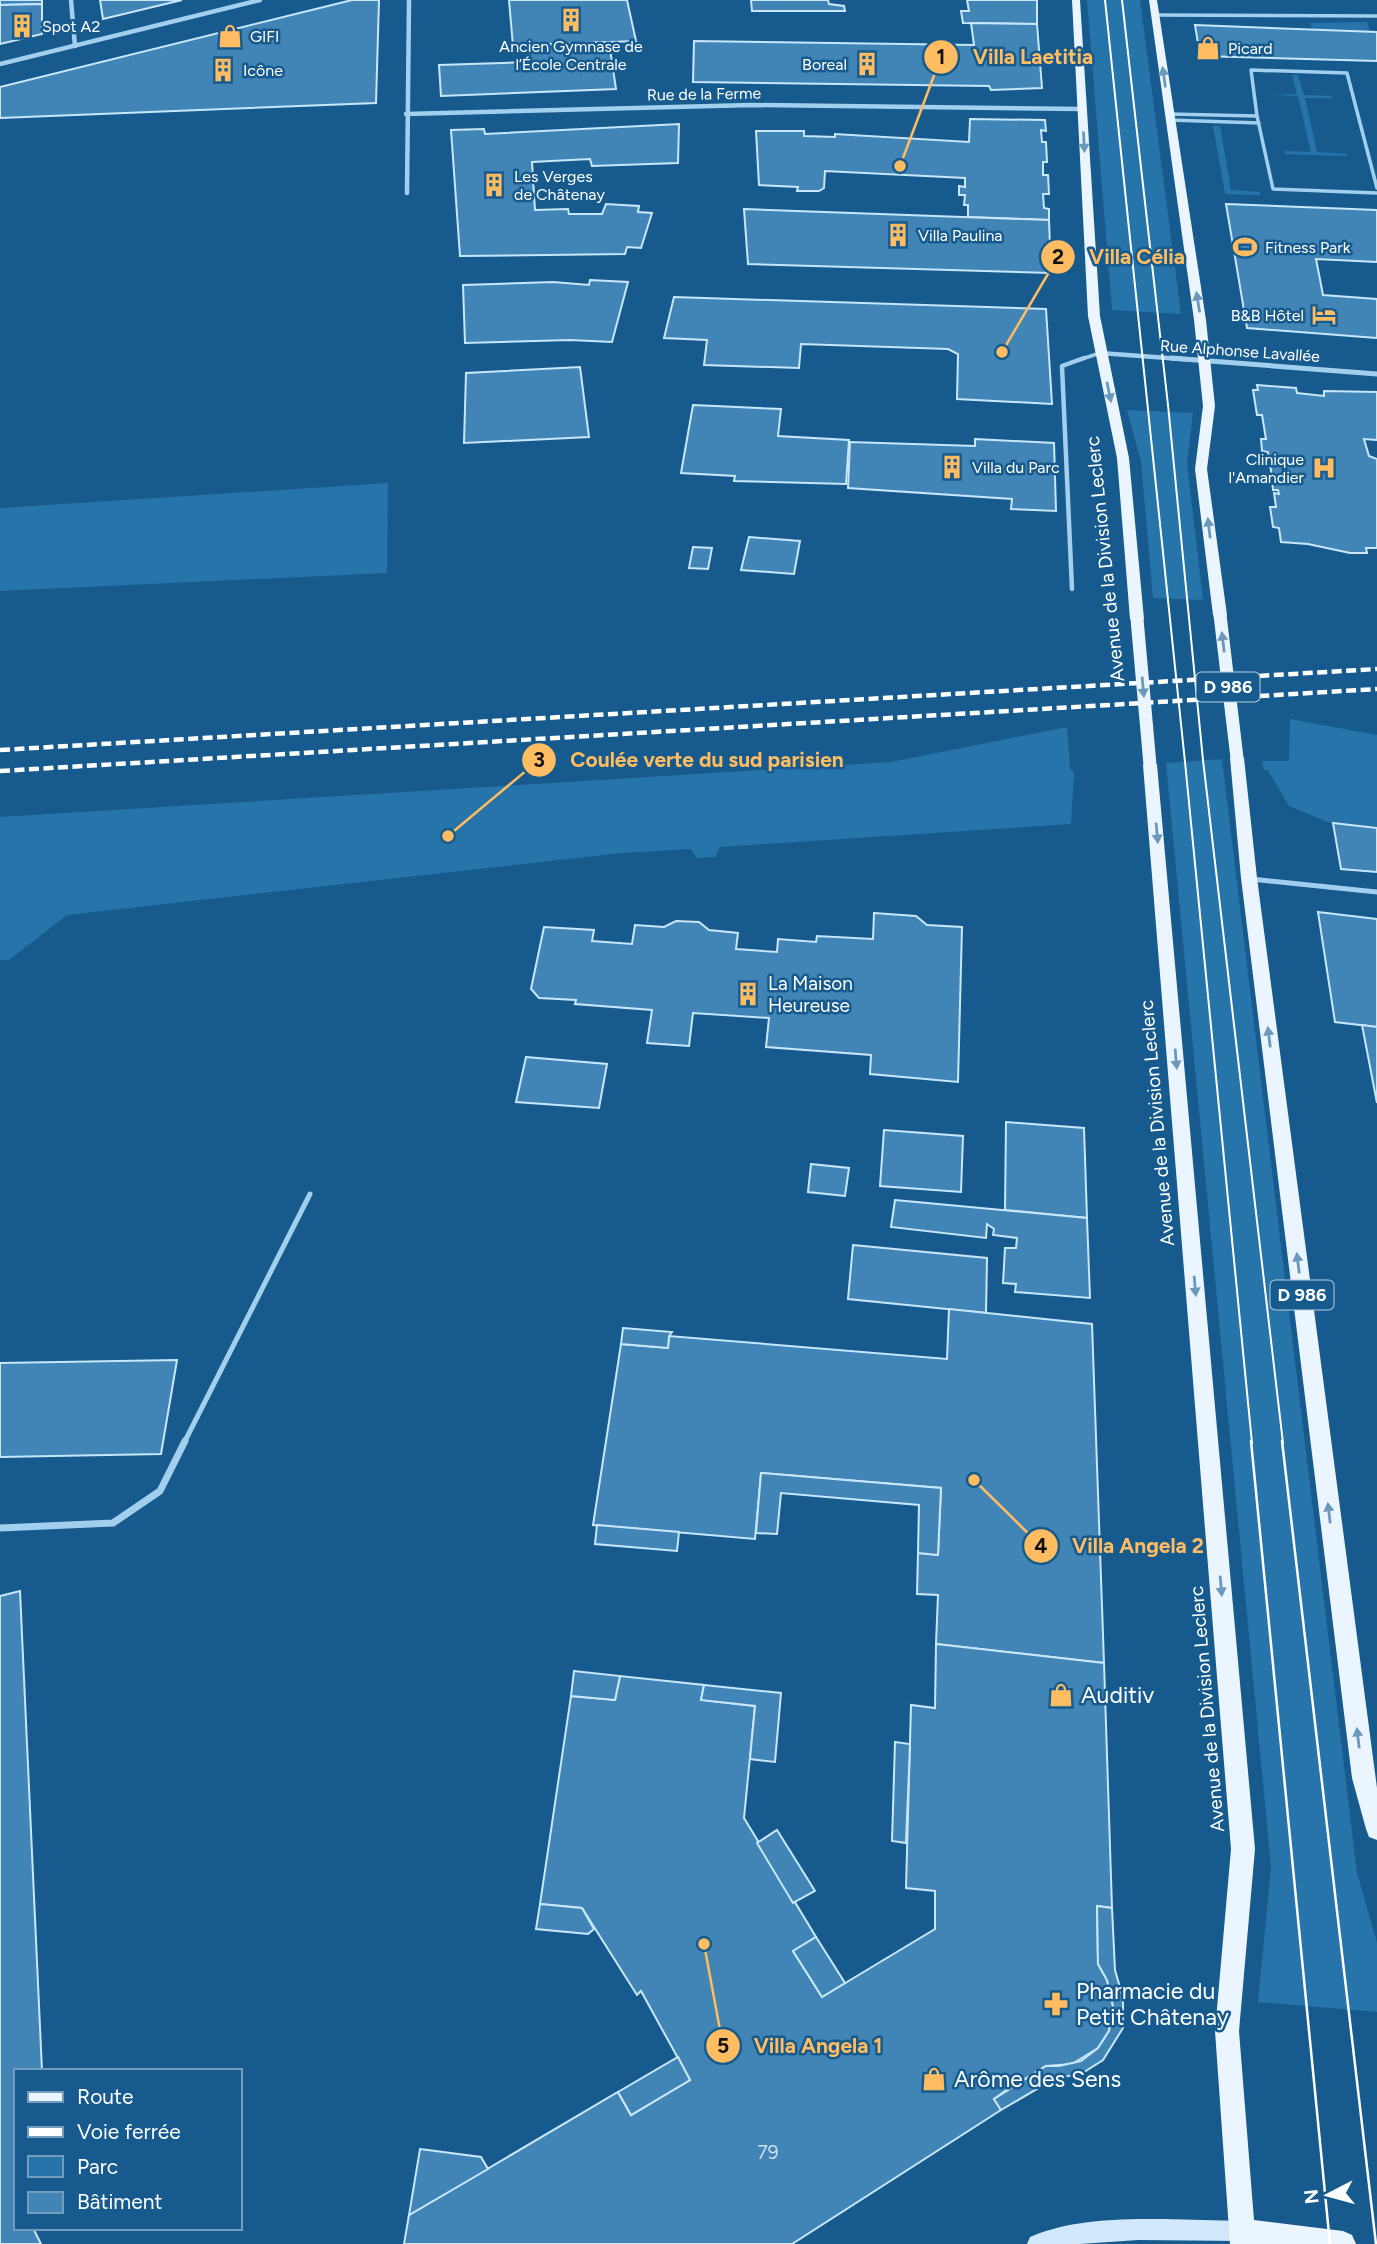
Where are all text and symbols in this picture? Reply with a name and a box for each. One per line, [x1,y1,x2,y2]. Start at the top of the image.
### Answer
building icon: Ancien Gymnase de l’École Centrale [557,6,585,34]
building icon: Spot A2 [8,12,36,40]
place label: Spot A2 [42,17,100,36]
shop icon: GIFI [216,22,244,50]
place label: GIFI [250,27,279,46]
shop icon: Picard [1194,34,1222,62]
callout: Villa Laetitia [924,36,1107,78]
place label: Ancien Gymnase de l’École Centrale [499,37,643,74]
place label: Picard [1228,39,1273,58]
text: 1 [937,44,945,69]
text: Villa Laetitia [973,44,1093,69]
building icon: Boreal [853,50,881,78]
place label: Boreal [802,55,847,74]
building icon: Icône [209,56,237,84]
place label: Icône [243,61,283,80]
one-way arrow [1158,66,1169,88]
street label: Rue de la Ferme [647,83,762,104]
one-way arrow [1078,131,1089,153]
place label: Les Verges de Châtenay [514,167,605,204]
building icon: Les Verges de Châtenay [480,171,508,199]
building icon: Villa Paulina [884,221,912,249]
place label: Villa Paulina [918,226,1002,245]
sports icon: Fitness Park [1231,233,1259,261]
callout: Villa Célia [1040,236,1199,278]
place label: Fitness Park [1265,238,1351,257]
text: 2 [1052,244,1064,269]
text: Villa Célia [1089,244,1185,269]
one-way arrow [1192,291,1203,313]
hotel icon: B&B Hôtel [1310,301,1338,329]
place label: B&B Hôtel [1231,306,1304,325]
street label: Rue Alphonse Lavallée [1160,336,1321,366]
one-way arrow [1103,381,1114,403]
street label: Avenue de la Division Leclerc [1081,435,1129,683]
place label: Clinique l'Amandier [1229,450,1305,487]
building icon: Villa du Parc [938,453,966,481]
hospital icon: Clinique l'Amandier [1310,454,1338,482]
place label: Villa du Parc [972,458,1060,477]
one-way arrow [1203,517,1214,539]
one-way arrow [1218,631,1229,653]
road number: D 986 [1196,672,1260,702]
one-way arrow [1138,677,1149,699]
callout: Coulée verte du sud parisien [522,739,858,781]
text: 3 [533,747,545,772]
text: Coulée verte du sud parisien [570,747,844,772]
one-way arrow [1152,822,1163,844]
place label: La Maison Heureuse [768,972,853,1017]
building icon: La Maison Heureuse [734,980,762,1008]
street label: Avenue de la Division Leclerc [1135,999,1179,1247]
one-way arrow [1264,1026,1275,1048]
one-way arrow [1171,1049,1182,1071]
one-way arrow [1292,1252,1303,1274]
one-way arrow [1190,1275,1201,1297]
road number: D 986 [1270,1280,1334,1310]
one-way arrow [1324,1502,1335,1524]
callout: Villa Angela 2 [1023,1525,1218,1567]
text: 4 [1034,1533,1048,1558]
text: Villa Angela 2 [1072,1533,1204,1558]
one-way arrow [1216,1575,1227,1597]
street label: Avenue de la Division Leclerc [1185,1585,1229,1833]
shop icon: Auditiv [1047,1681,1075,1709]
place label: Auditiv [1081,1681,1154,1709]
one-way arrow [1353,1727,1364,1749]
place label: Pharmacie du Petit Châtenay [1076,1977,1229,2031]
pharmacy icon: Pharmacie du Petit Châtenay [1042,1990,1070,2018]
callout: Villa Angela 1 [705,2025,897,2067]
text: 5 [717,2033,729,2058]
text: Villa Angela 1 [754,2033,882,2058]
shop icon: Arôme des Sens [920,2065,948,2093]
place label: Arôme des Sens [954,2065,1121,2093]
legend [14,2069,242,2230]
text: Route [77,2084,133,2109]
text: Voie ferrée [77,2119,181,2144]
house number: 79 [758,2141,778,2164]
text: Parc [77,2154,118,2179]
north arrow [1293,2160,1363,2230]
text: N [1299,2188,1324,2205]
text: Bâtiment [77,2189,162,2214]

